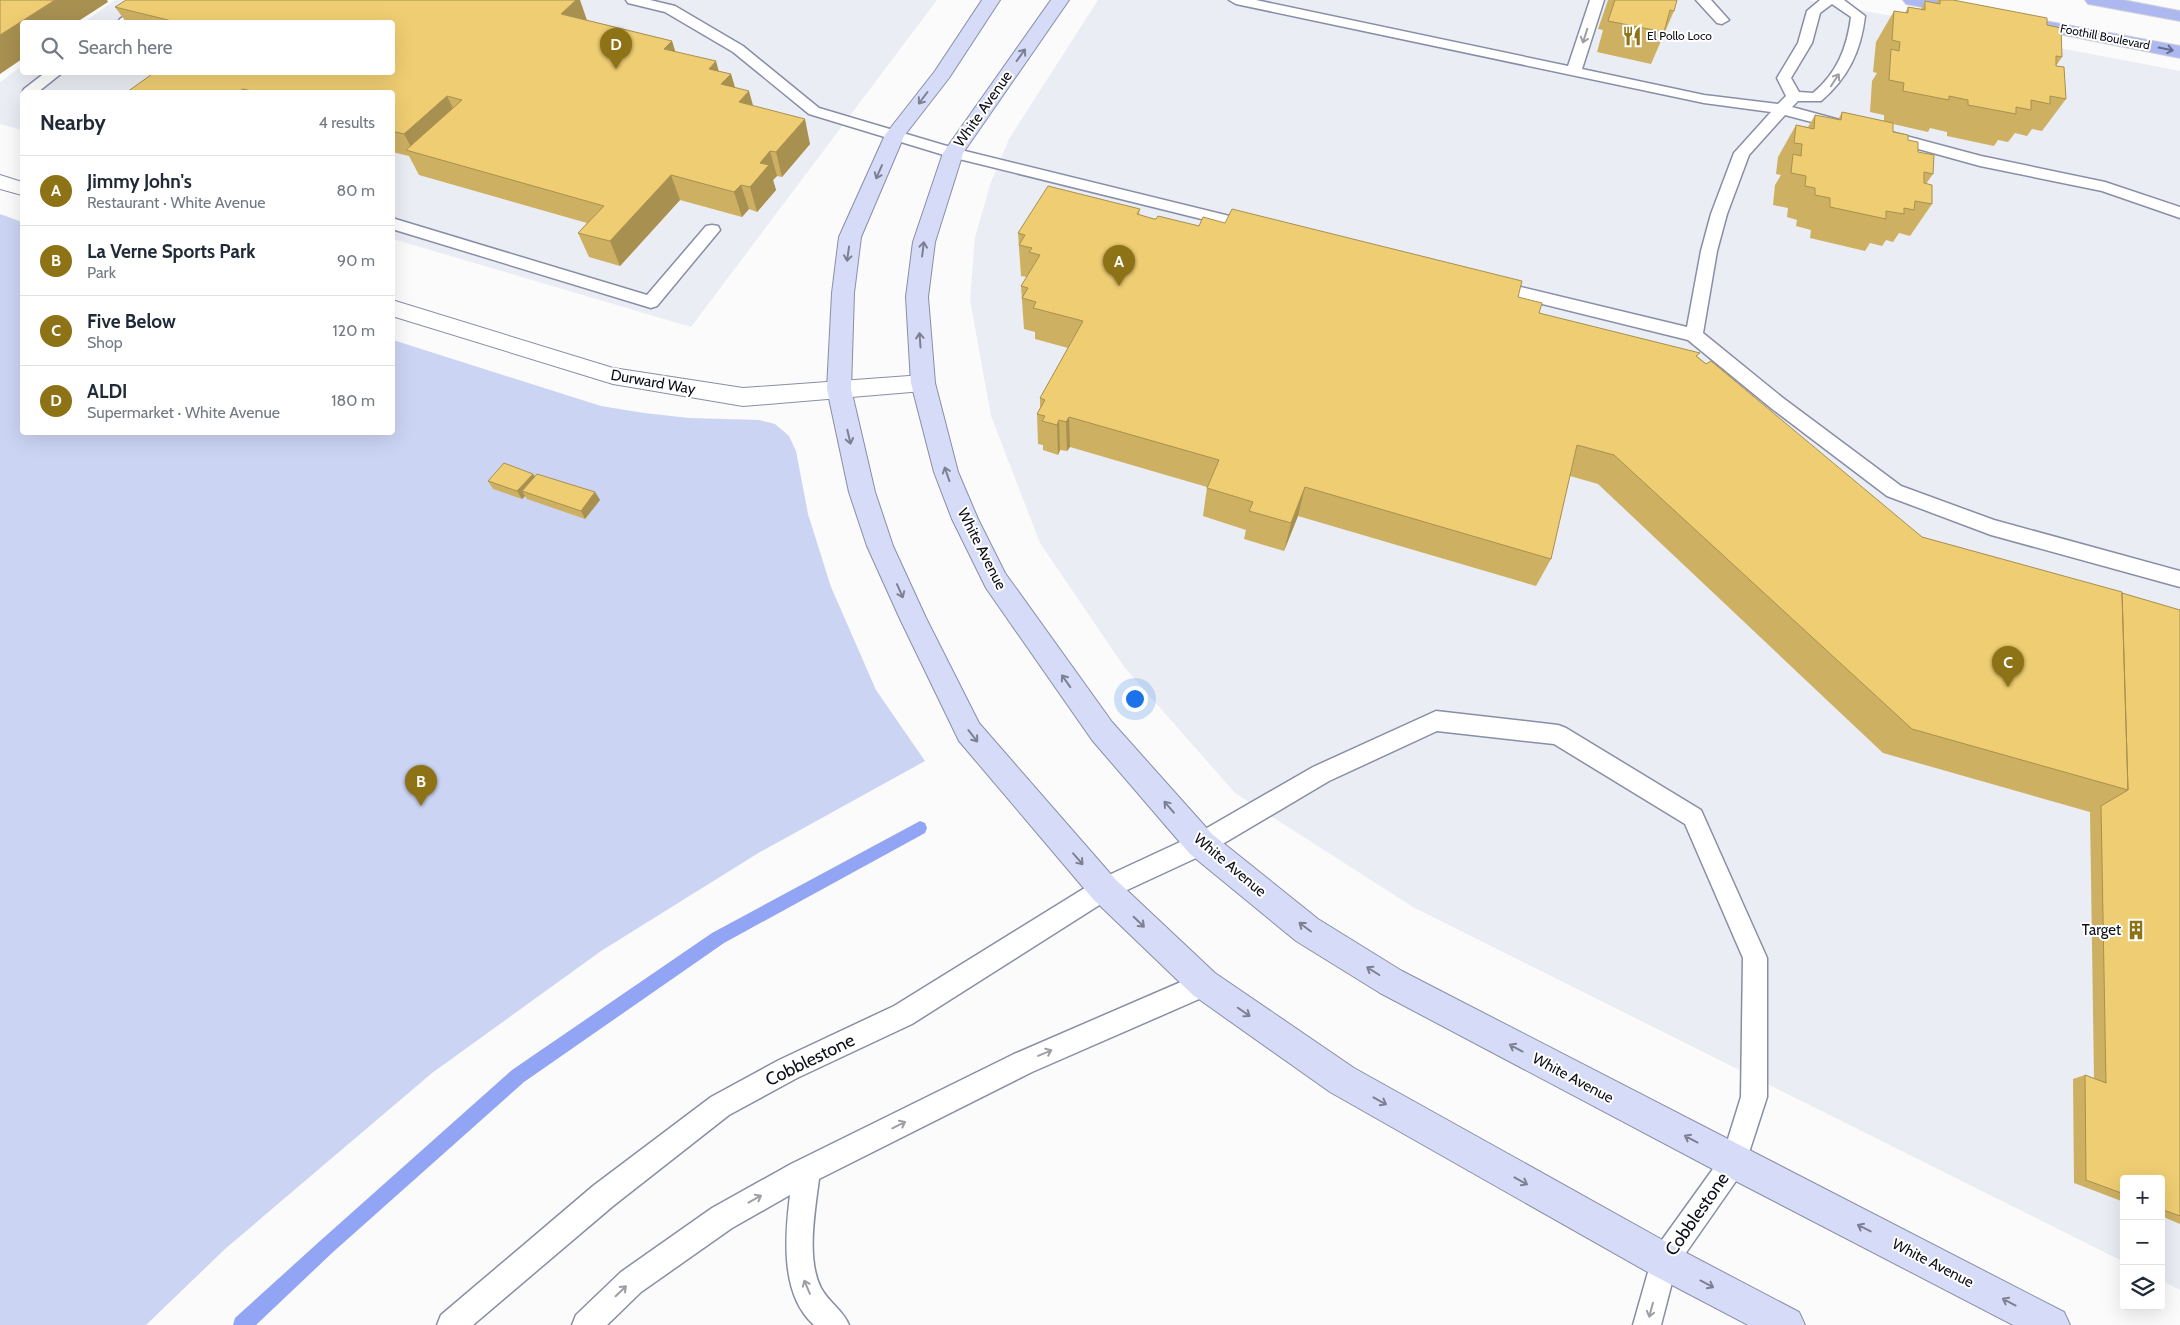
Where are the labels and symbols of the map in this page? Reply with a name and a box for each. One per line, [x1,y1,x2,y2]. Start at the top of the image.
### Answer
street label: Foothill Boulevard [2059,20,2151,53]
restaurant icon: El Pollo Loco [1621,25,1643,47]
one-way arrow [1580,27,1590,43]
pin: D [600,28,632,69]
place label: El Pollo Loco [1647,28,1712,43]
one-way arrow [2157,45,2173,54]
one-way arrow [1016,48,1026,62]
street label: White Avenue [950,67,1016,151]
one-way arrow [1830,73,1840,87]
one-way arrow [917,91,928,104]
one-way arrow [873,164,883,179]
one-way arrow [918,241,928,257]
pin: A [1103,245,1135,286]
one-way arrow [843,246,853,262]
one-way arrow [916,333,925,349]
street label: Durward Way [609,366,697,398]
one-way arrow [845,428,854,444]
one-way arrow [942,466,952,482]
street label: White Avenue [954,505,1010,593]
one-way arrow [895,583,905,598]
pin: C [1992,646,2024,687]
one-way arrow [1061,674,1071,688]
your location [1122,686,1148,712]
one-way arrow [967,729,978,742]
pin: B [405,765,437,806]
one-way arrow [1164,801,1175,814]
street label: White Avenue [1190,829,1270,901]
one-way arrow [1073,852,1084,865]
one-way arrow [1133,916,1146,928]
building icon: Target [2125,919,2147,941]
place label: Target [2082,921,2121,939]
one-way arrow [1298,922,1312,932]
one-way arrow [1366,965,1380,975]
one-way arrow [1237,1007,1251,1017]
street label: Cobblestone [762,1029,858,1091]
one-way arrow [1509,1043,1524,1052]
one-way arrow [1037,1048,1052,1058]
street label: White Avenue [1529,1049,1617,1107]
one-way arrow [1372,1096,1387,1106]
one-way arrow [892,1120,907,1130]
one-way arrow [1684,1134,1698,1144]
street label: Cobblestone [1660,1168,1734,1260]
one-way arrow [1514,1176,1528,1186]
one-way arrow [747,1194,762,1204]
one-way arrow [1857,1223,1872,1232]
street label: White Avenue [1889,1235,1977,1291]
one-way arrow [802,1280,812,1295]
one-way arrow [1699,1280,1714,1289]
one-way arrow [615,1285,628,1297]
one-way arrow [2001,1297,2016,1307]
one-way arrow [1645,1301,1655,1317]

